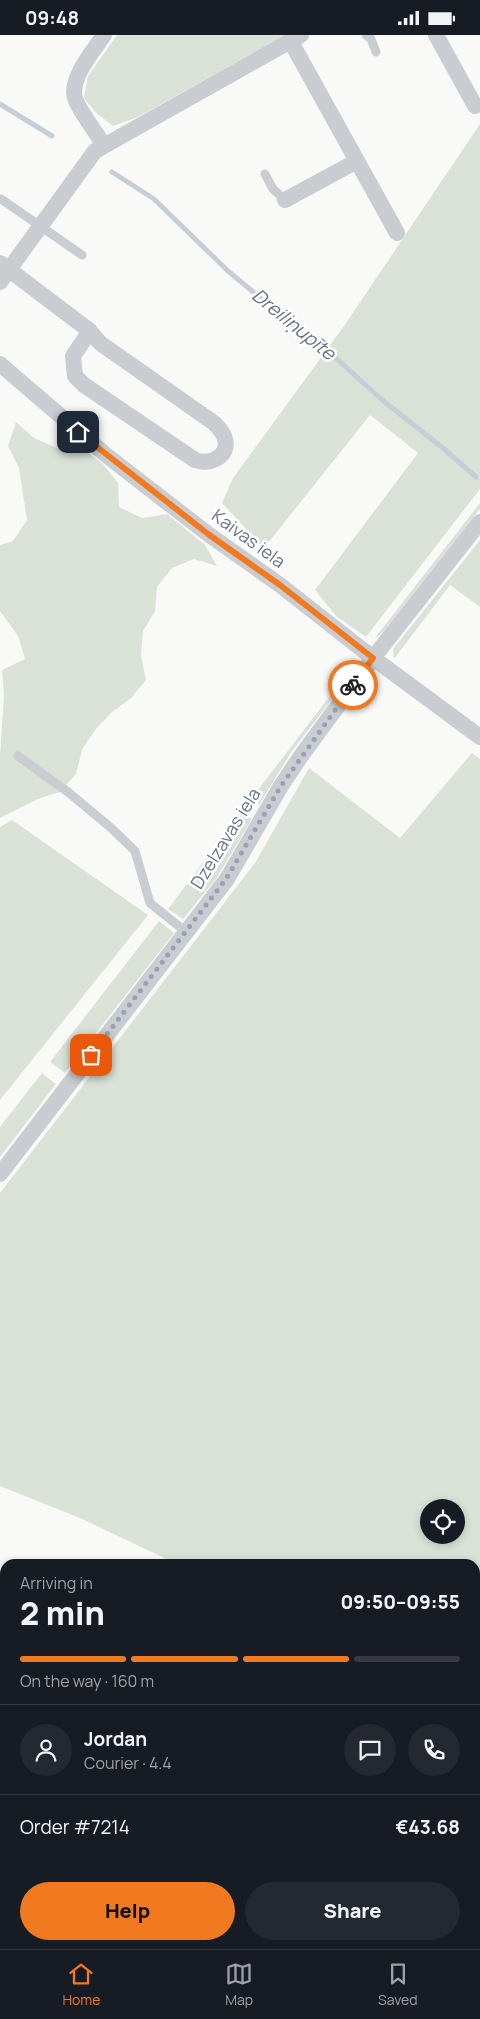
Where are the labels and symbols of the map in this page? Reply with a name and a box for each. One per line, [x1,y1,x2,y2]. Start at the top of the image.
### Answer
water label: Dreiliņupīte [247,282,343,367]
pin [57,411,99,453]
street label: Kaivas iela [207,503,291,573]
courier [328,660,378,710]
street label: Dzelzavas iela [184,783,266,893]
pin [70,1034,112,1076]

